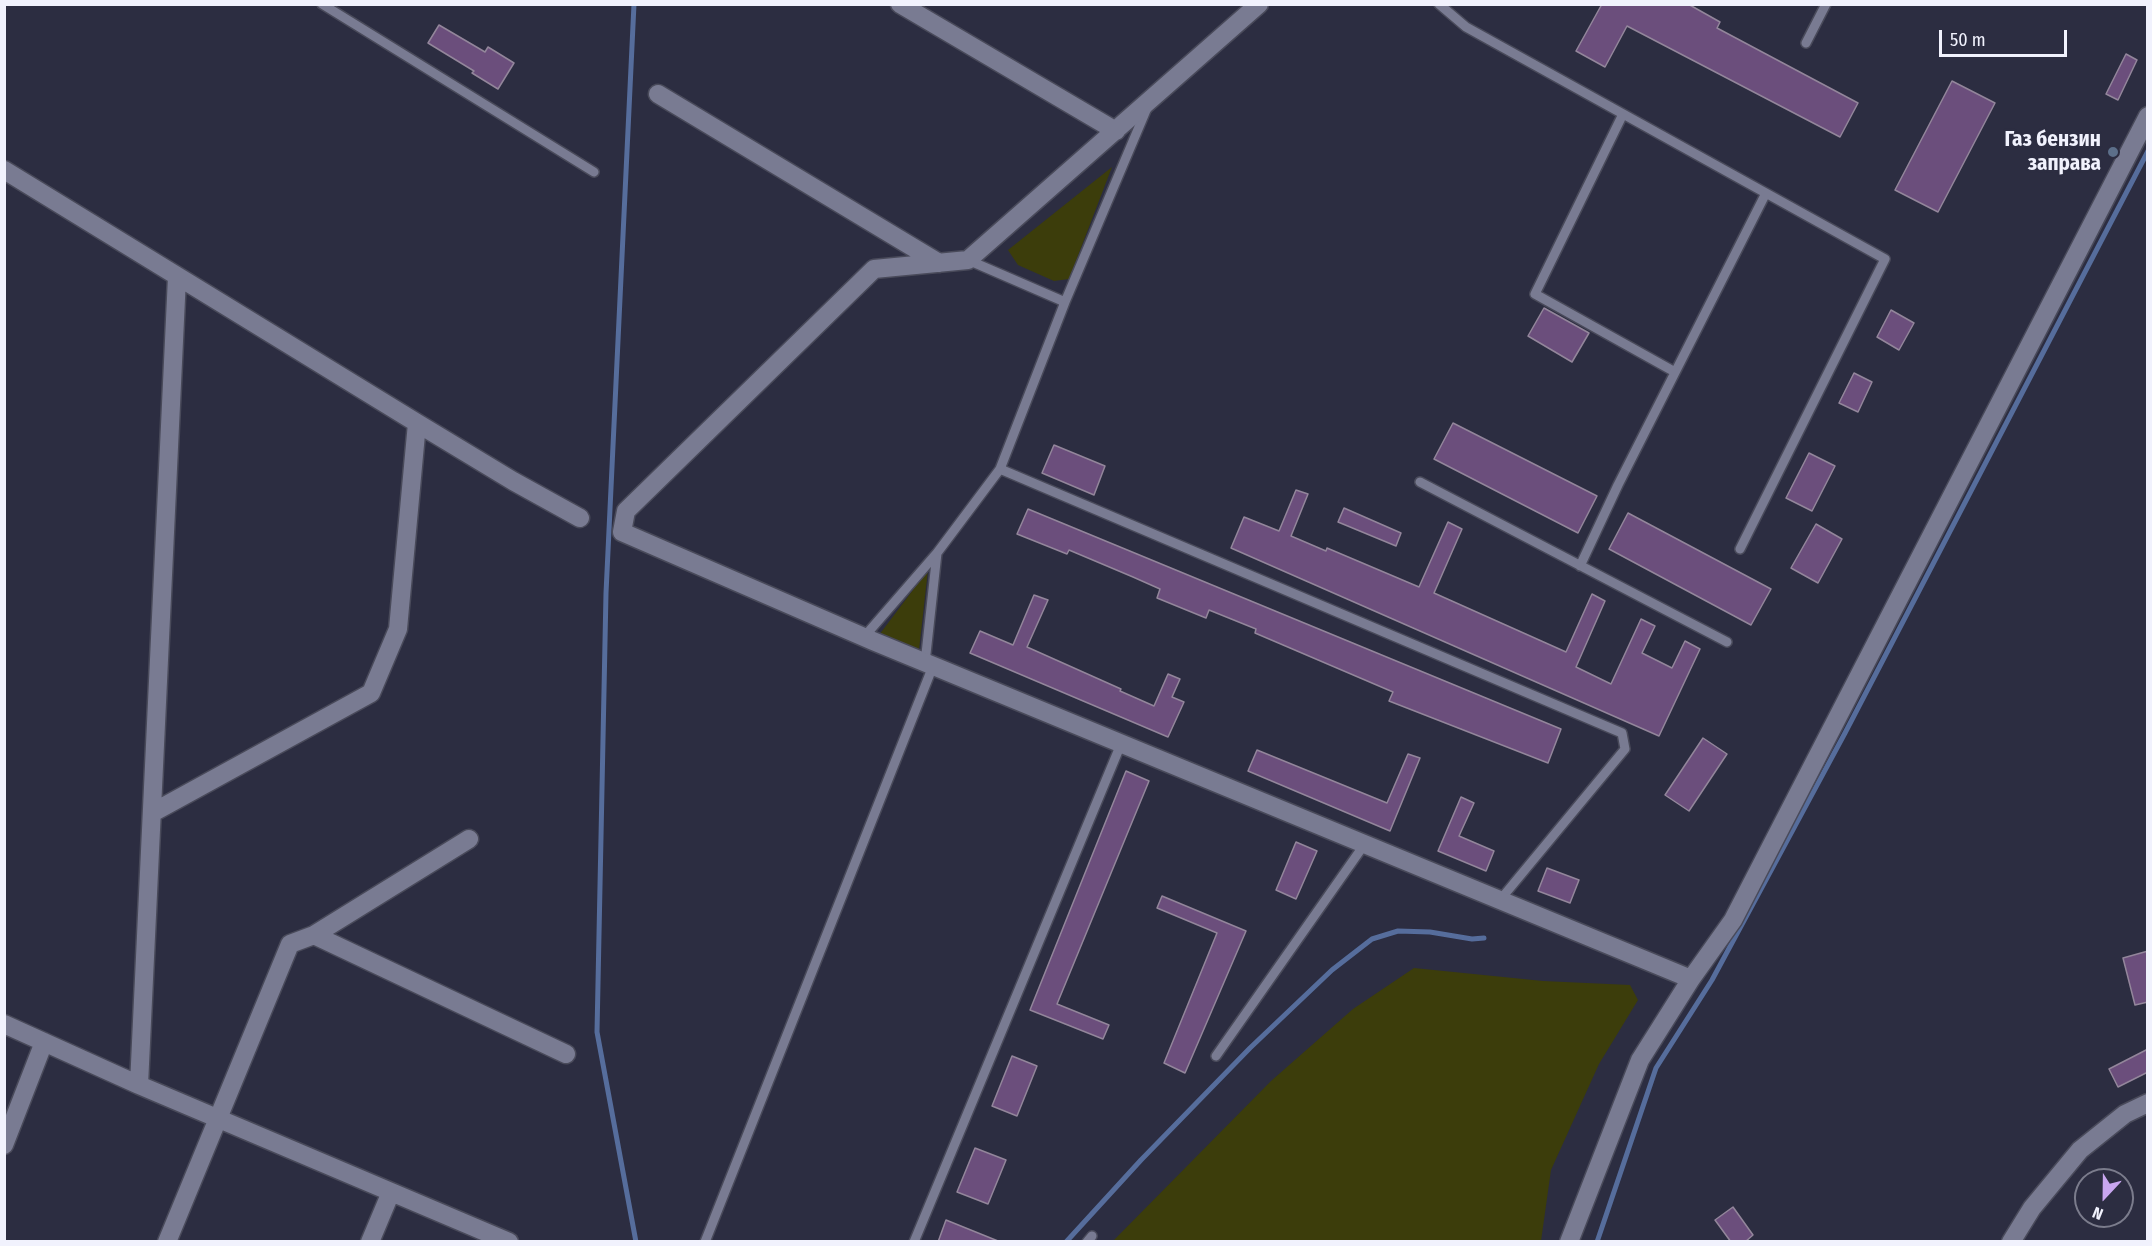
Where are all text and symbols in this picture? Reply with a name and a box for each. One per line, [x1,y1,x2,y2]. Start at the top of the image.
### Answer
scale bar [1942,18,2070,56]
text: 50 m [1950,29,1986,51]
place label: Газ бензин заправа [2004,127,2101,177]
marker: Газ бензин заправа [2106,145,2120,159]
north arrow [2074,1168,2134,1228]
text: N [2090,1203,2106,1224]

